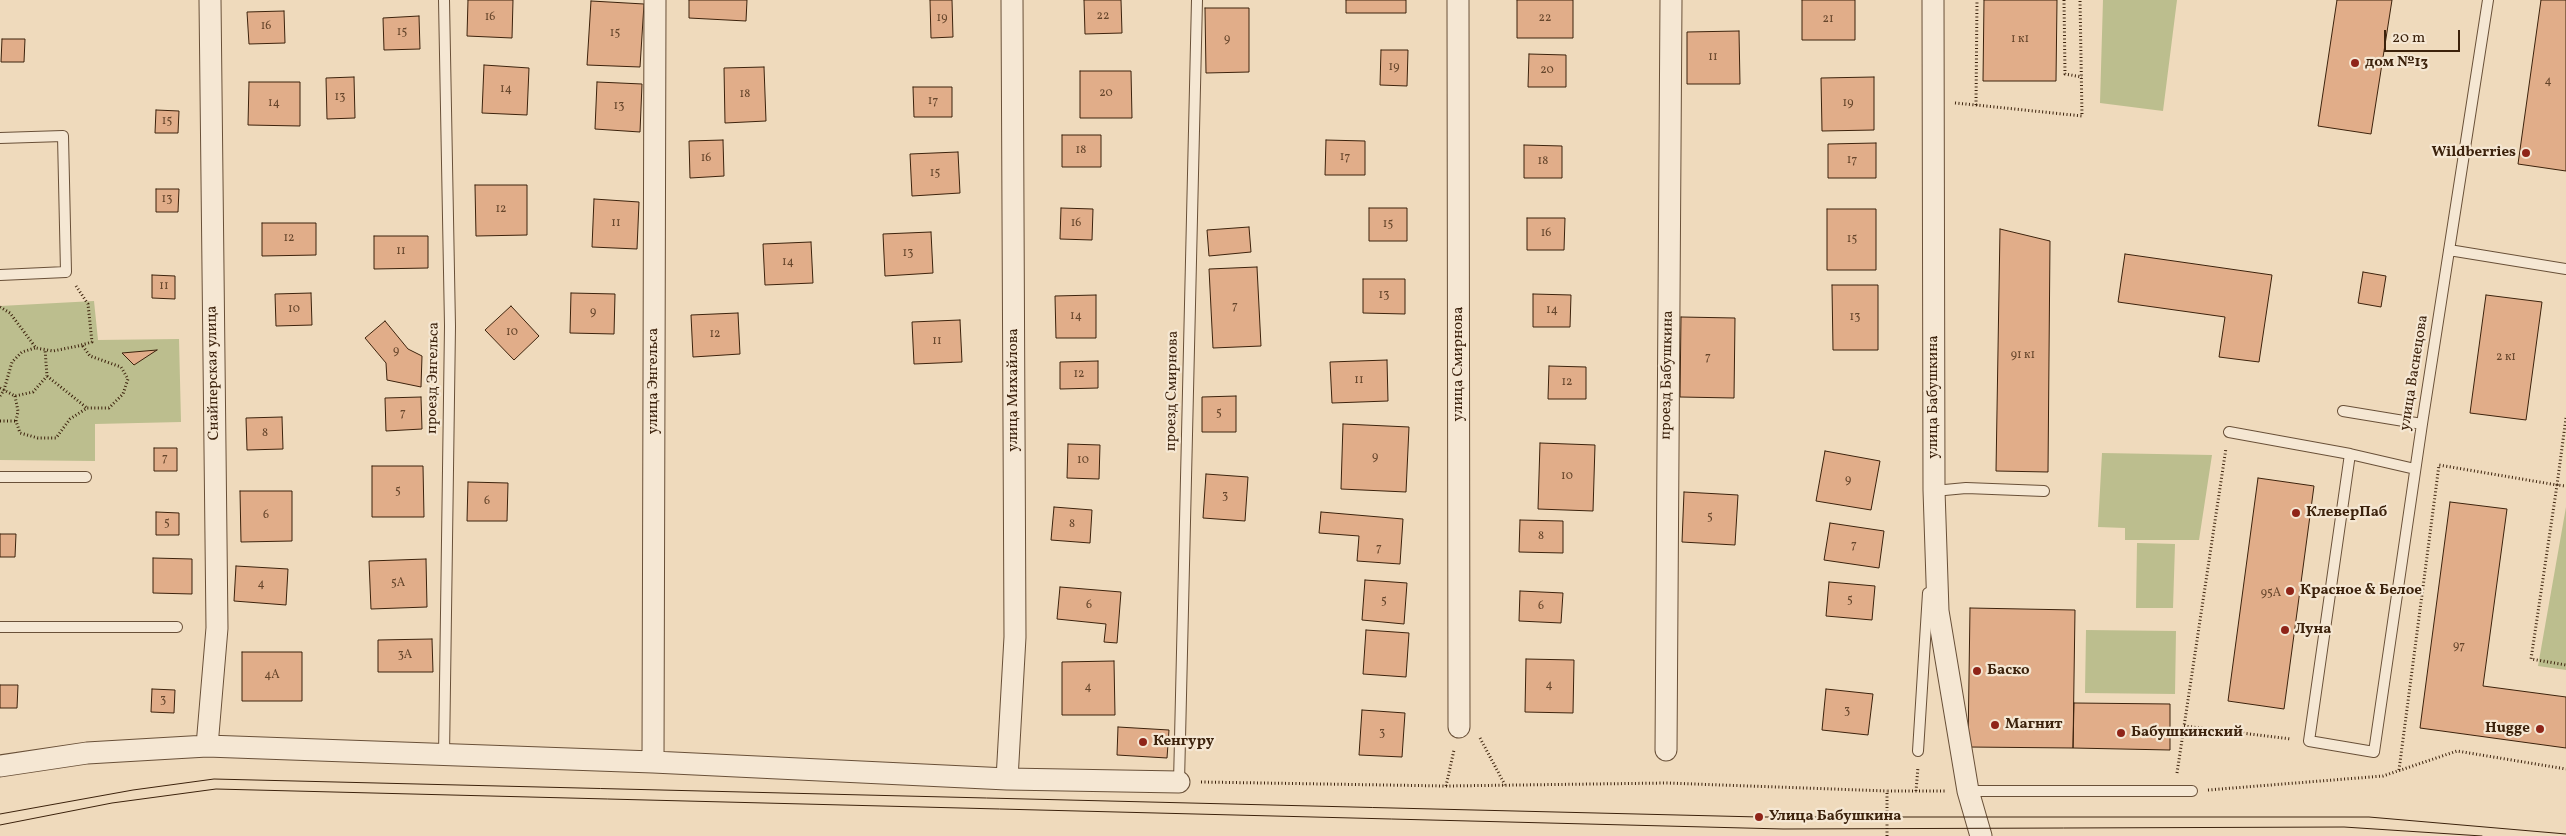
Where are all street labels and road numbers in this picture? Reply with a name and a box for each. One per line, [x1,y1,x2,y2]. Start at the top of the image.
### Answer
street label: Снайперская улица [204,305,224,441]
street label: улица Смирнова [1450,307,1468,421]
street label: проезд Бабушкина [1658,310,1678,440]
street label: улица Васнецова [2397,314,2433,432]
street label: проезд Энгельса [424,322,444,434]
street label: улица Энгельса [645,328,663,434]
street label: улица Михайлова [1005,328,1023,452]
street label: проезд Смирнова [1163,331,1183,451]
street label: улица Бабушкина [1925,335,1943,459]

